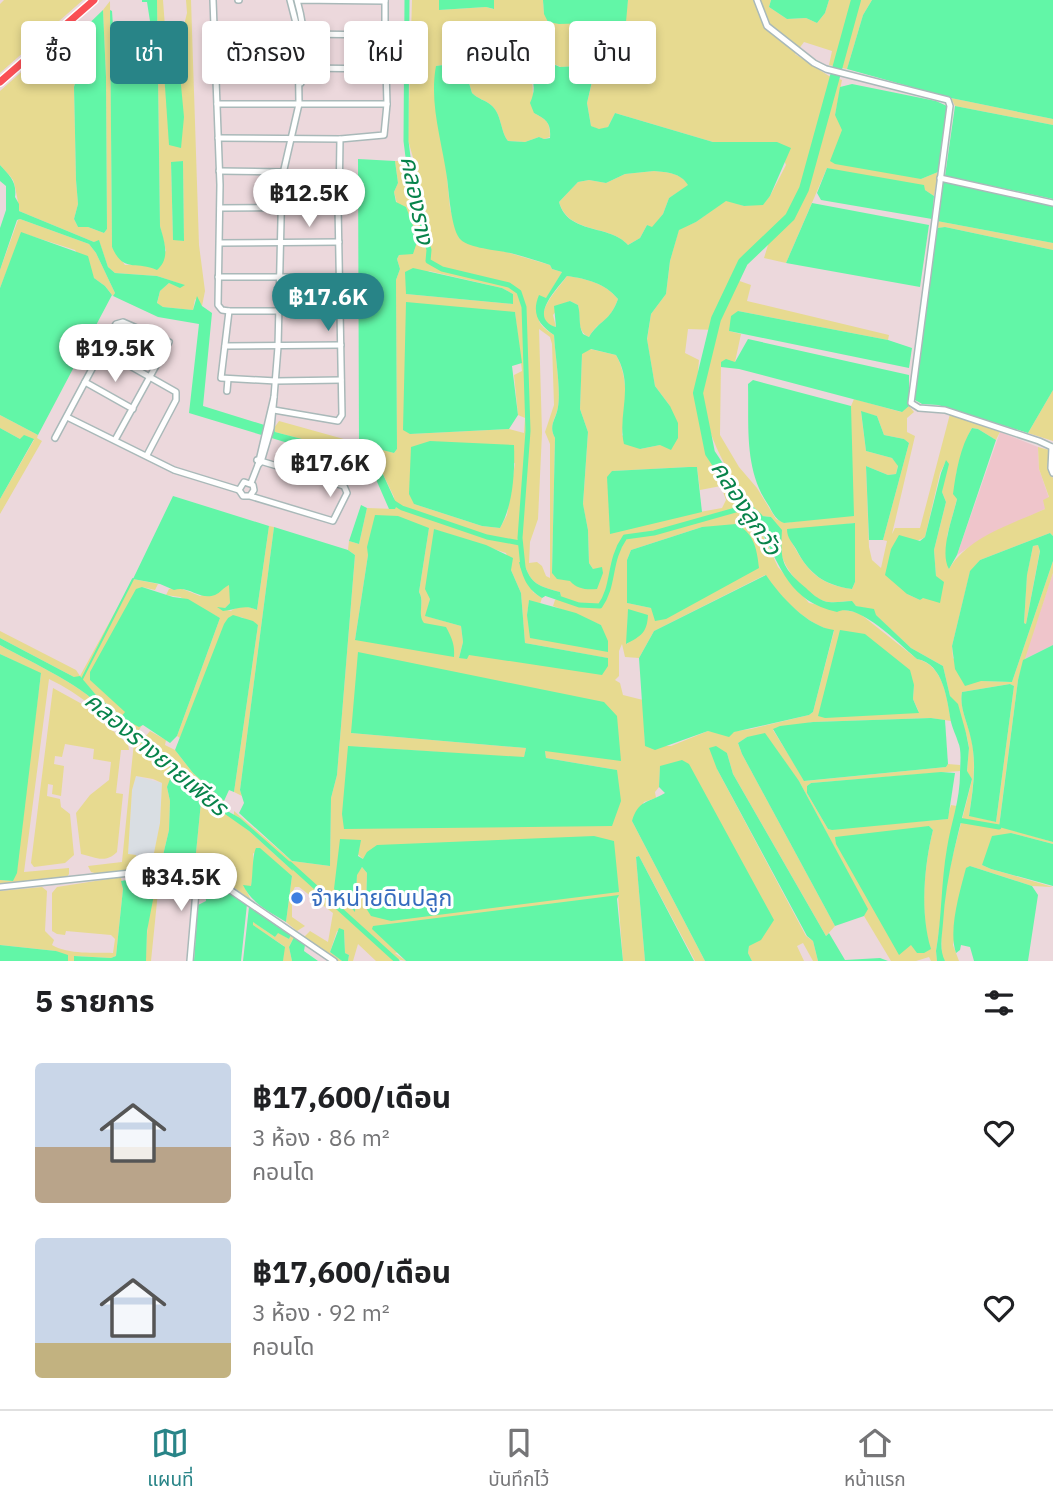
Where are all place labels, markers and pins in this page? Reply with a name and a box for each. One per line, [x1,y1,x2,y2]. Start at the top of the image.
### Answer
pin: ฿12.5K [252,170,366,229]
pin: ฿17.6K [271,274,385,333]
pin: ฿19.5K [58,324,172,384]
pin: ฿17.6K [273,440,387,499]
pin: ฿34.5K [124,853,238,913]
place label: จำหน่ายดินปลูก [311,882,452,913]
marker: จำหน่ายดินปลูก [289,890,305,906]

